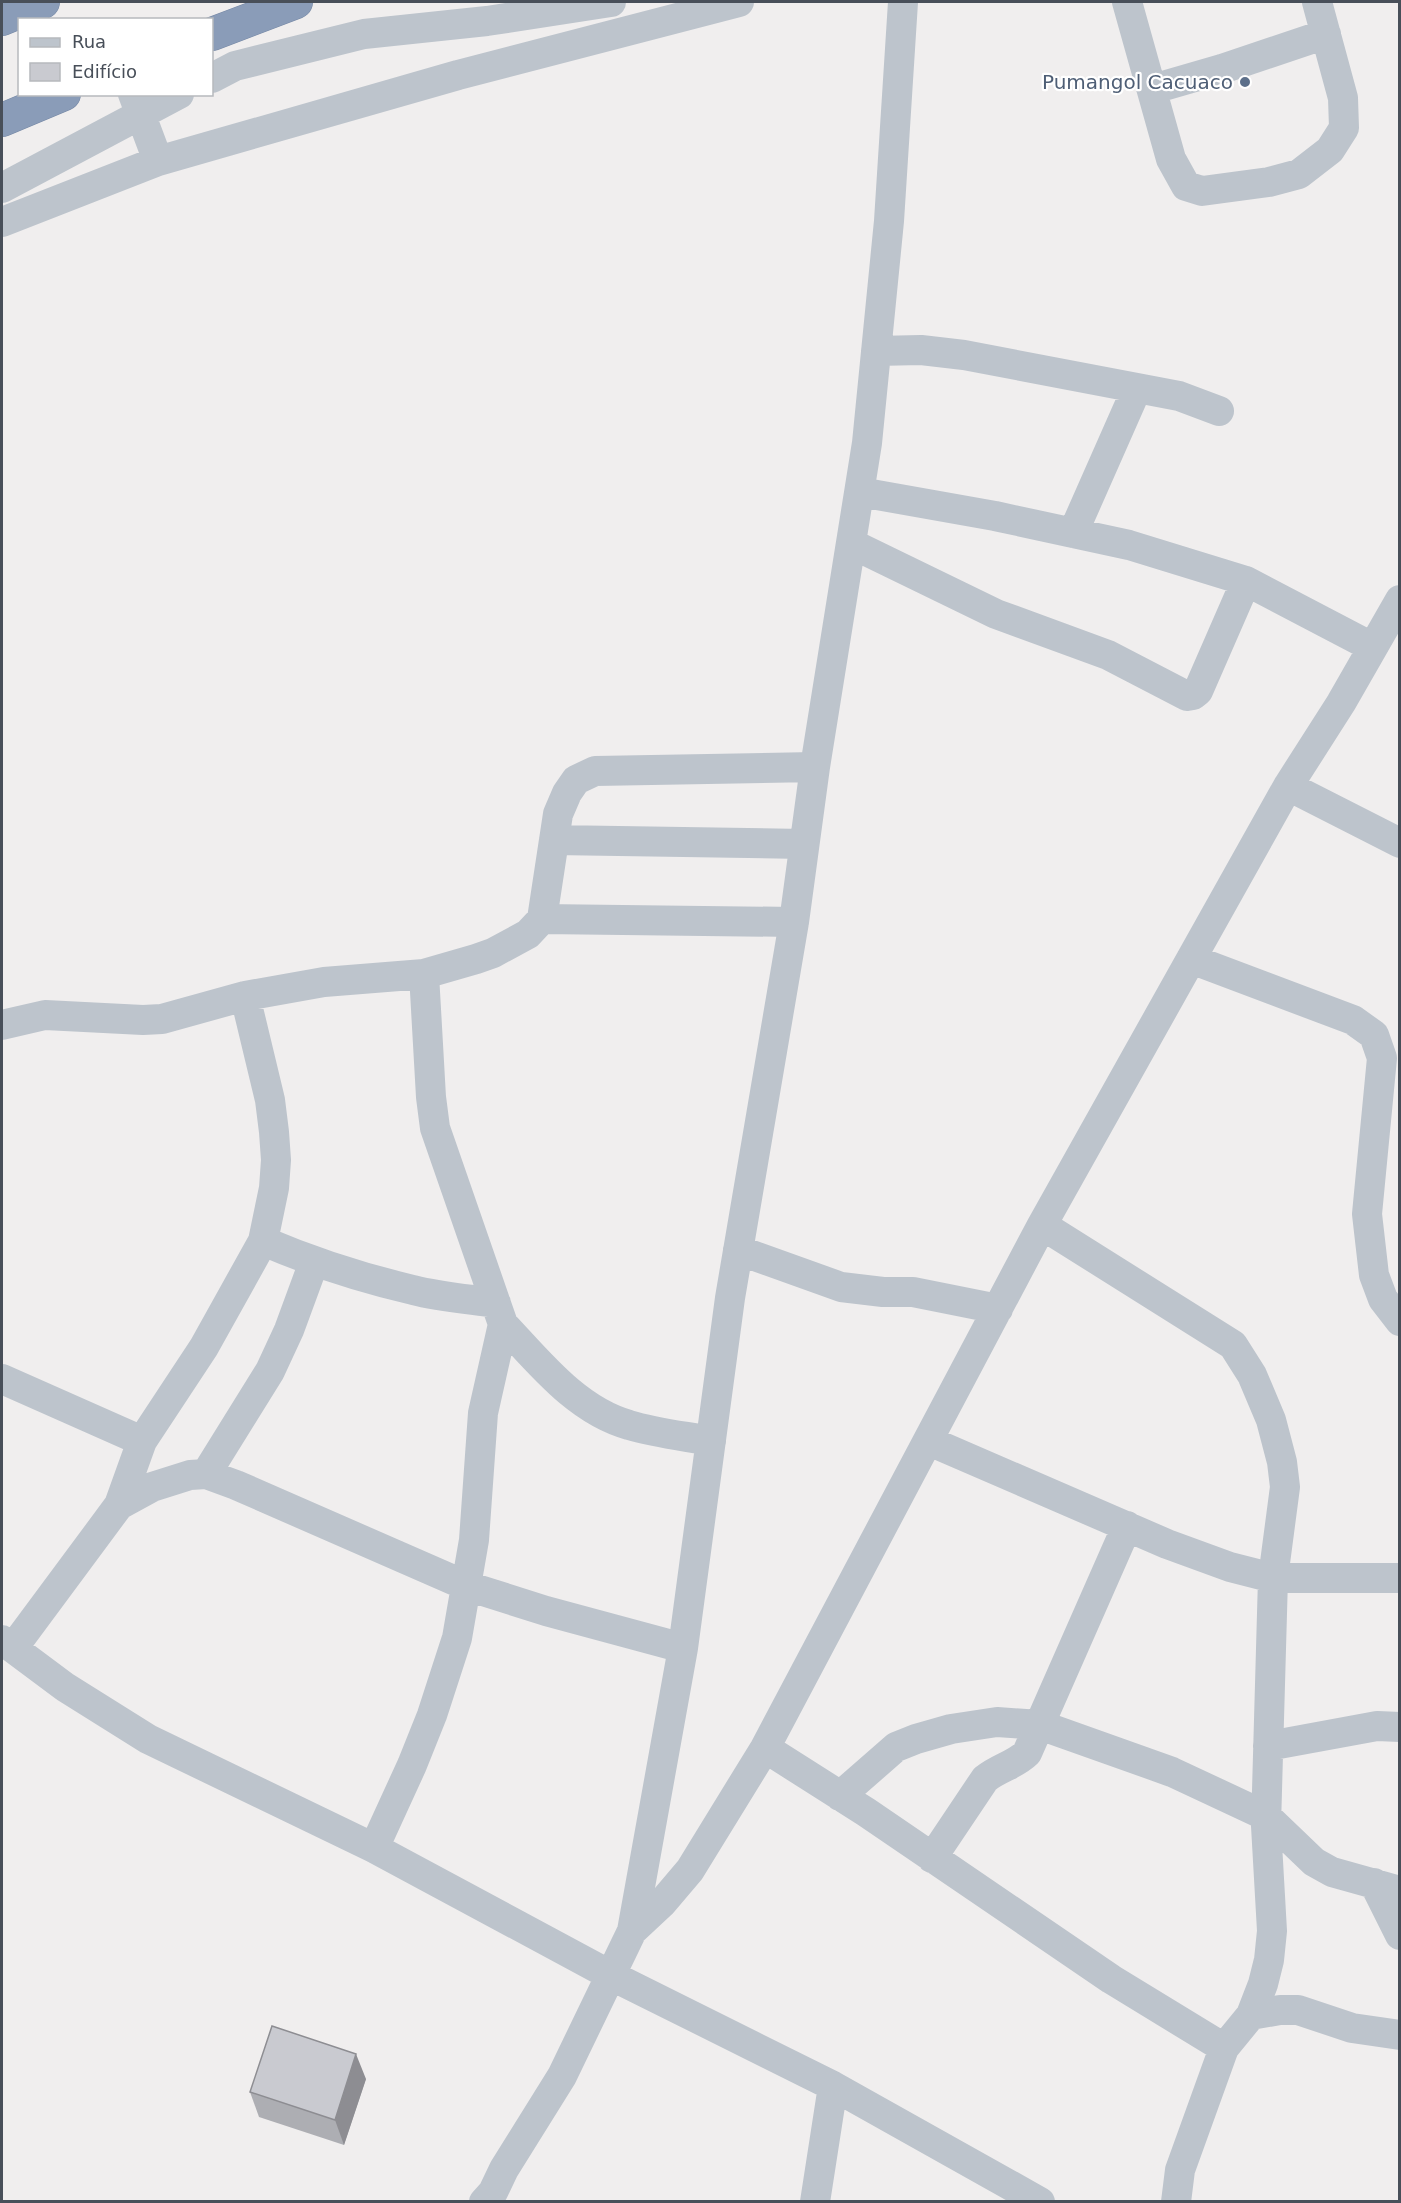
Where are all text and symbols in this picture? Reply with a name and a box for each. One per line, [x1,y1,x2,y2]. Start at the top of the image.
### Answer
legend [18,18,213,96]
text: Rua [72,31,106,52]
text: Edifício [72,61,137,82]
place label: Pumangol Cacuaco [1042,70,1233,94]
marker: Pumangol Cacuaco [1238,75,1252,89]

